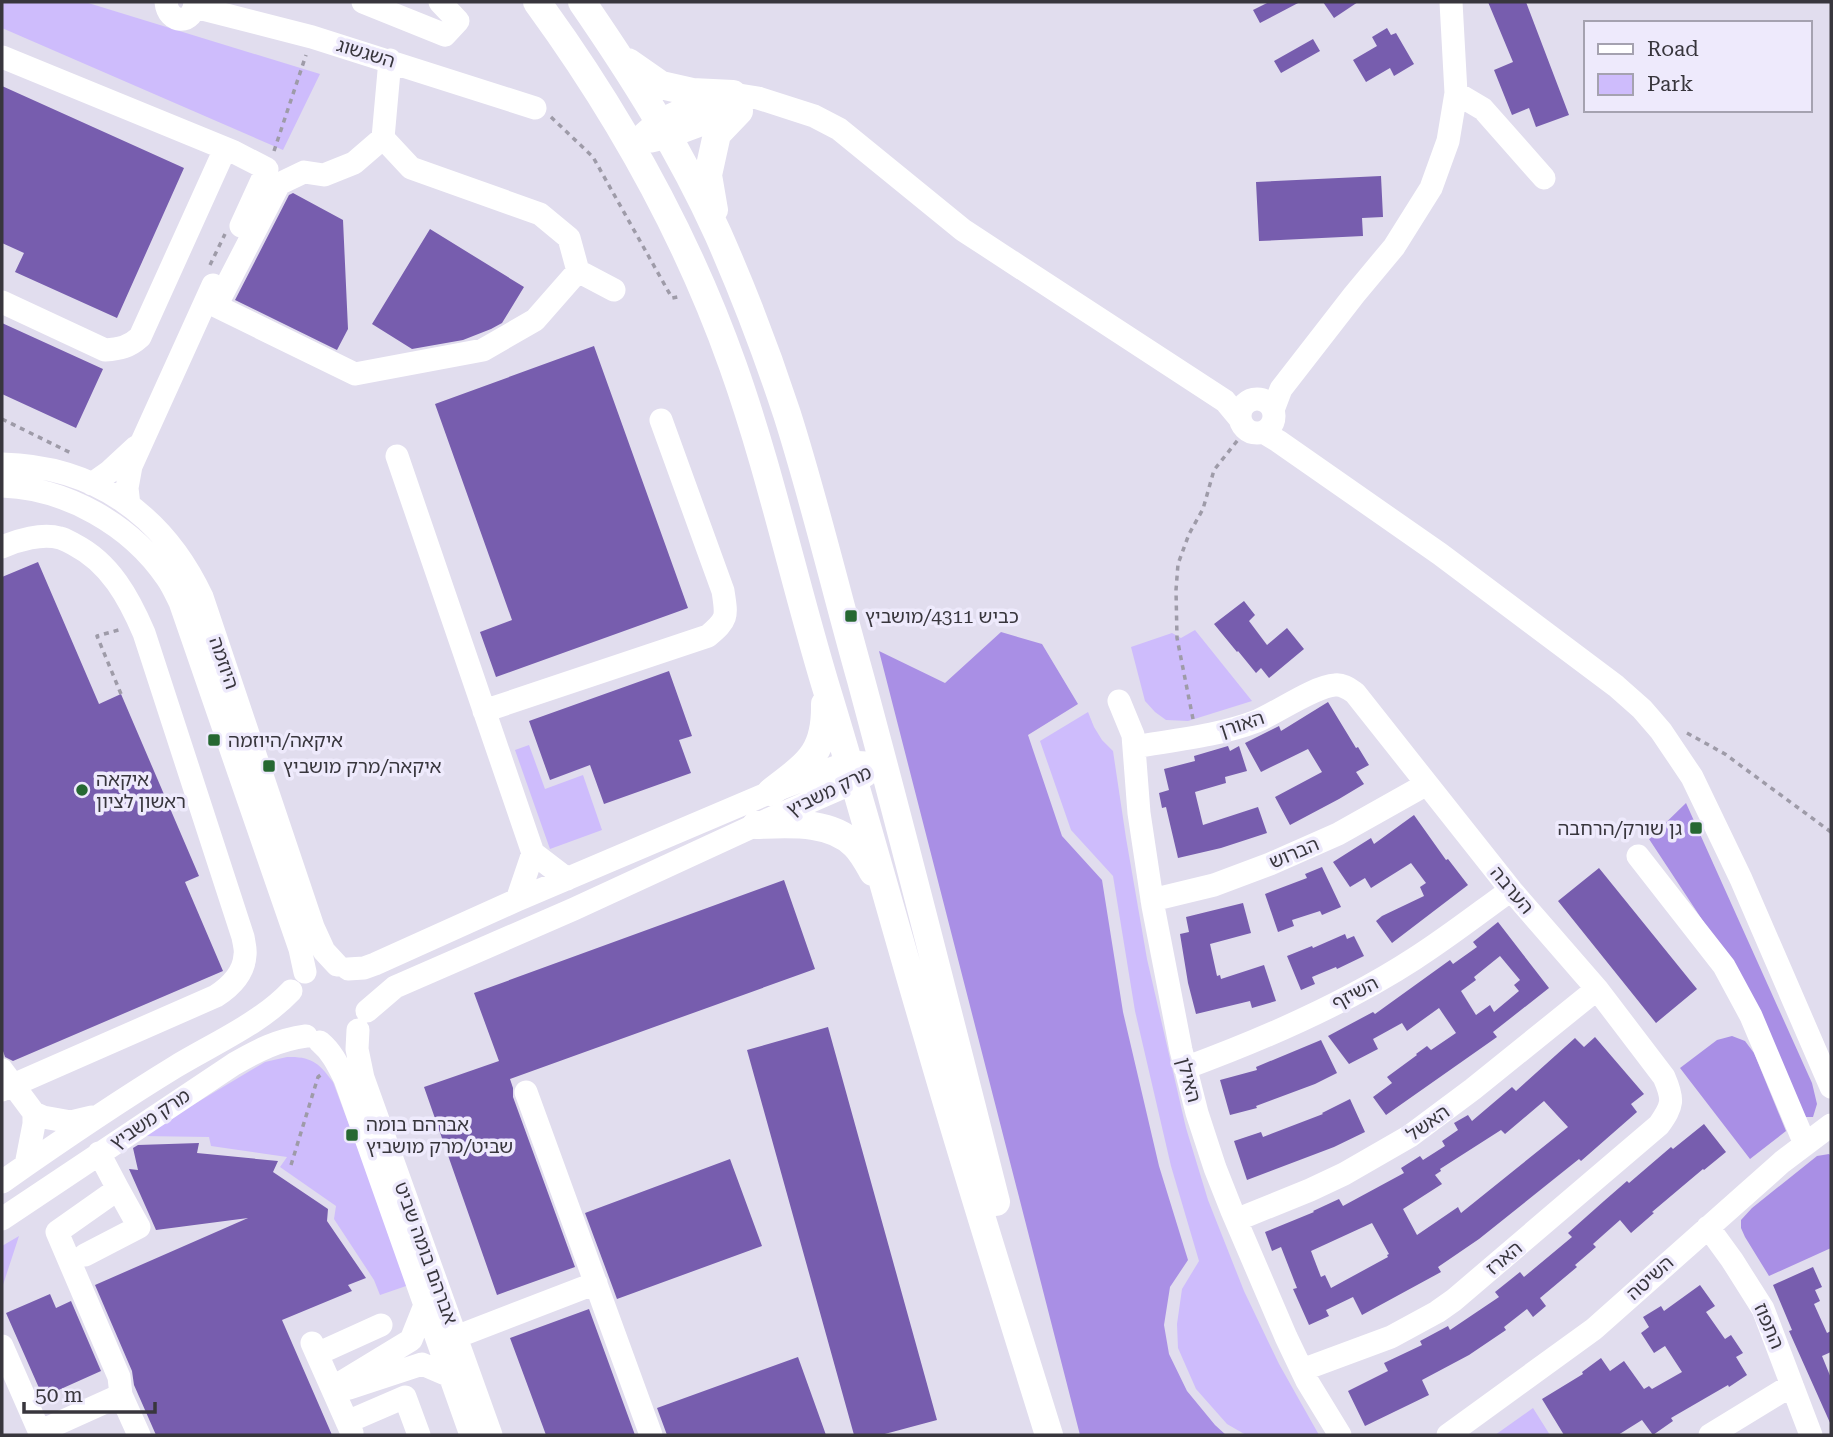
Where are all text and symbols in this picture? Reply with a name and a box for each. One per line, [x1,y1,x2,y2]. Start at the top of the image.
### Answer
legend [1584,21,1812,112]
street label: השגשוג [334,33,398,73]
text: Road [1647,37,1699,61]
text: Park [1647,72,1693,96]
place label: כביש 4311/מושביץ [865,605,1019,628]
marker: כביש 4311/מושביץ [843,608,859,624]
street label: היוזמה [204,634,244,692]
street label: האורן [1217,706,1267,742]
place label: איקאה/היוזמה [228,729,343,752]
marker: איקאה/היוזמה [206,732,222,748]
place label: איקאה/מרק מושביץ [283,755,441,778]
marker: איקאה/מרק מושביץ [261,758,277,774]
street label: מרק משביץ [783,761,875,821]
place label: איקאה ראשון לציון [96,768,186,813]
marker: איקאה ראשון לציון [74,782,90,798]
place label: גן שורק/הרחבה [1557,817,1682,840]
marker: גן שורק/הרחבה [1688,820,1704,836]
street label: הברוש [1266,832,1322,874]
street label: הערבה [1485,861,1539,919]
street label: השיזף [1328,971,1382,1015]
street label: האילן [1172,1055,1206,1105]
street label: מרק משביץ [106,1084,194,1154]
street label: האשל [1402,1100,1454,1146]
place label: אברהם בומה שביט/מרק מושביץ [366,1113,513,1158]
marker: אברהם בומה שביט/מרק מושביץ [344,1127,360,1143]
street label: אברהם בומה שביט [390,1179,462,1327]
street label: הארז [1481,1236,1527,1280]
street label: השיטה [1622,1251,1678,1305]
street label: התפוז [1749,1299,1789,1353]
scale bar [24,1370,156,1414]
text: 50 m [35,1383,83,1407]

